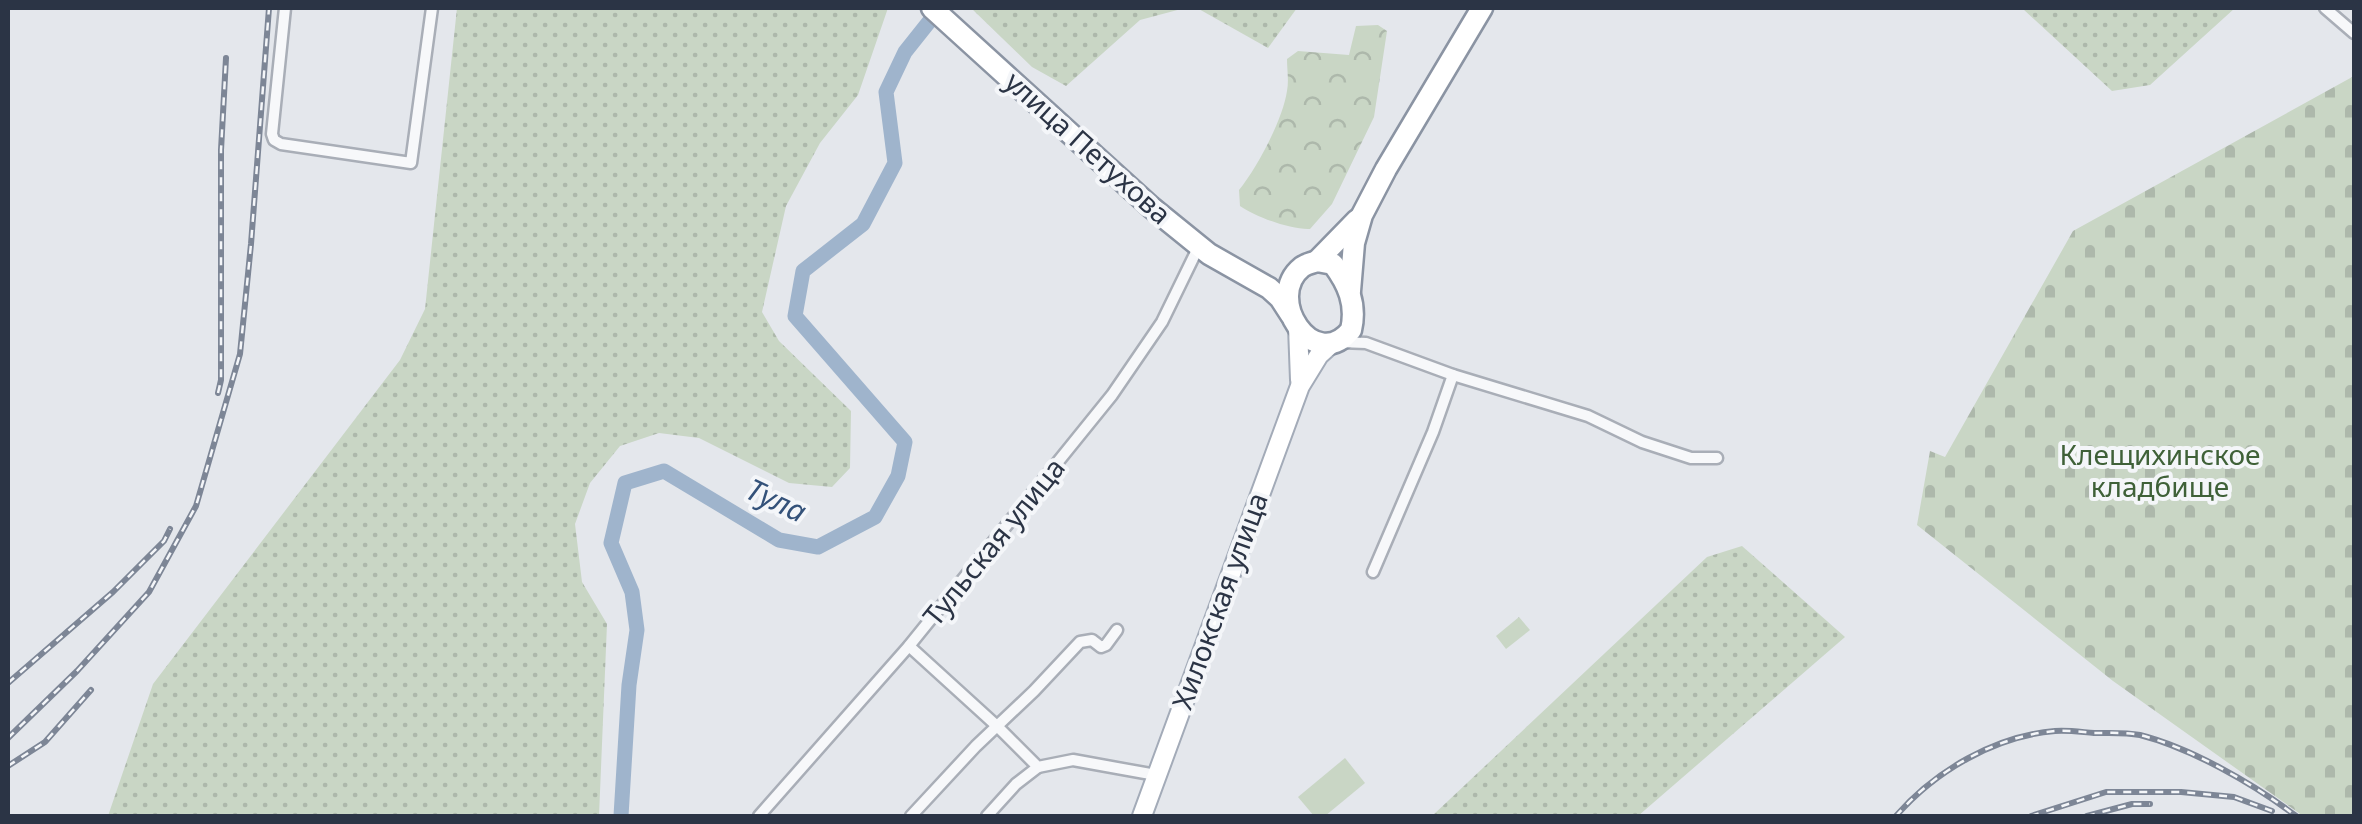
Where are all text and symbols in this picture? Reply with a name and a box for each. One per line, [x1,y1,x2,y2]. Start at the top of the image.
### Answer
street label: улица Петухова [997,62,1180,232]
park label: Клещихинское кладбище [2060,435,2260,505]
street label: Тульская улица [914,449,1073,633]
water label: Тула [740,468,813,531]
street label: Хилокская улица [1162,487,1276,714]

